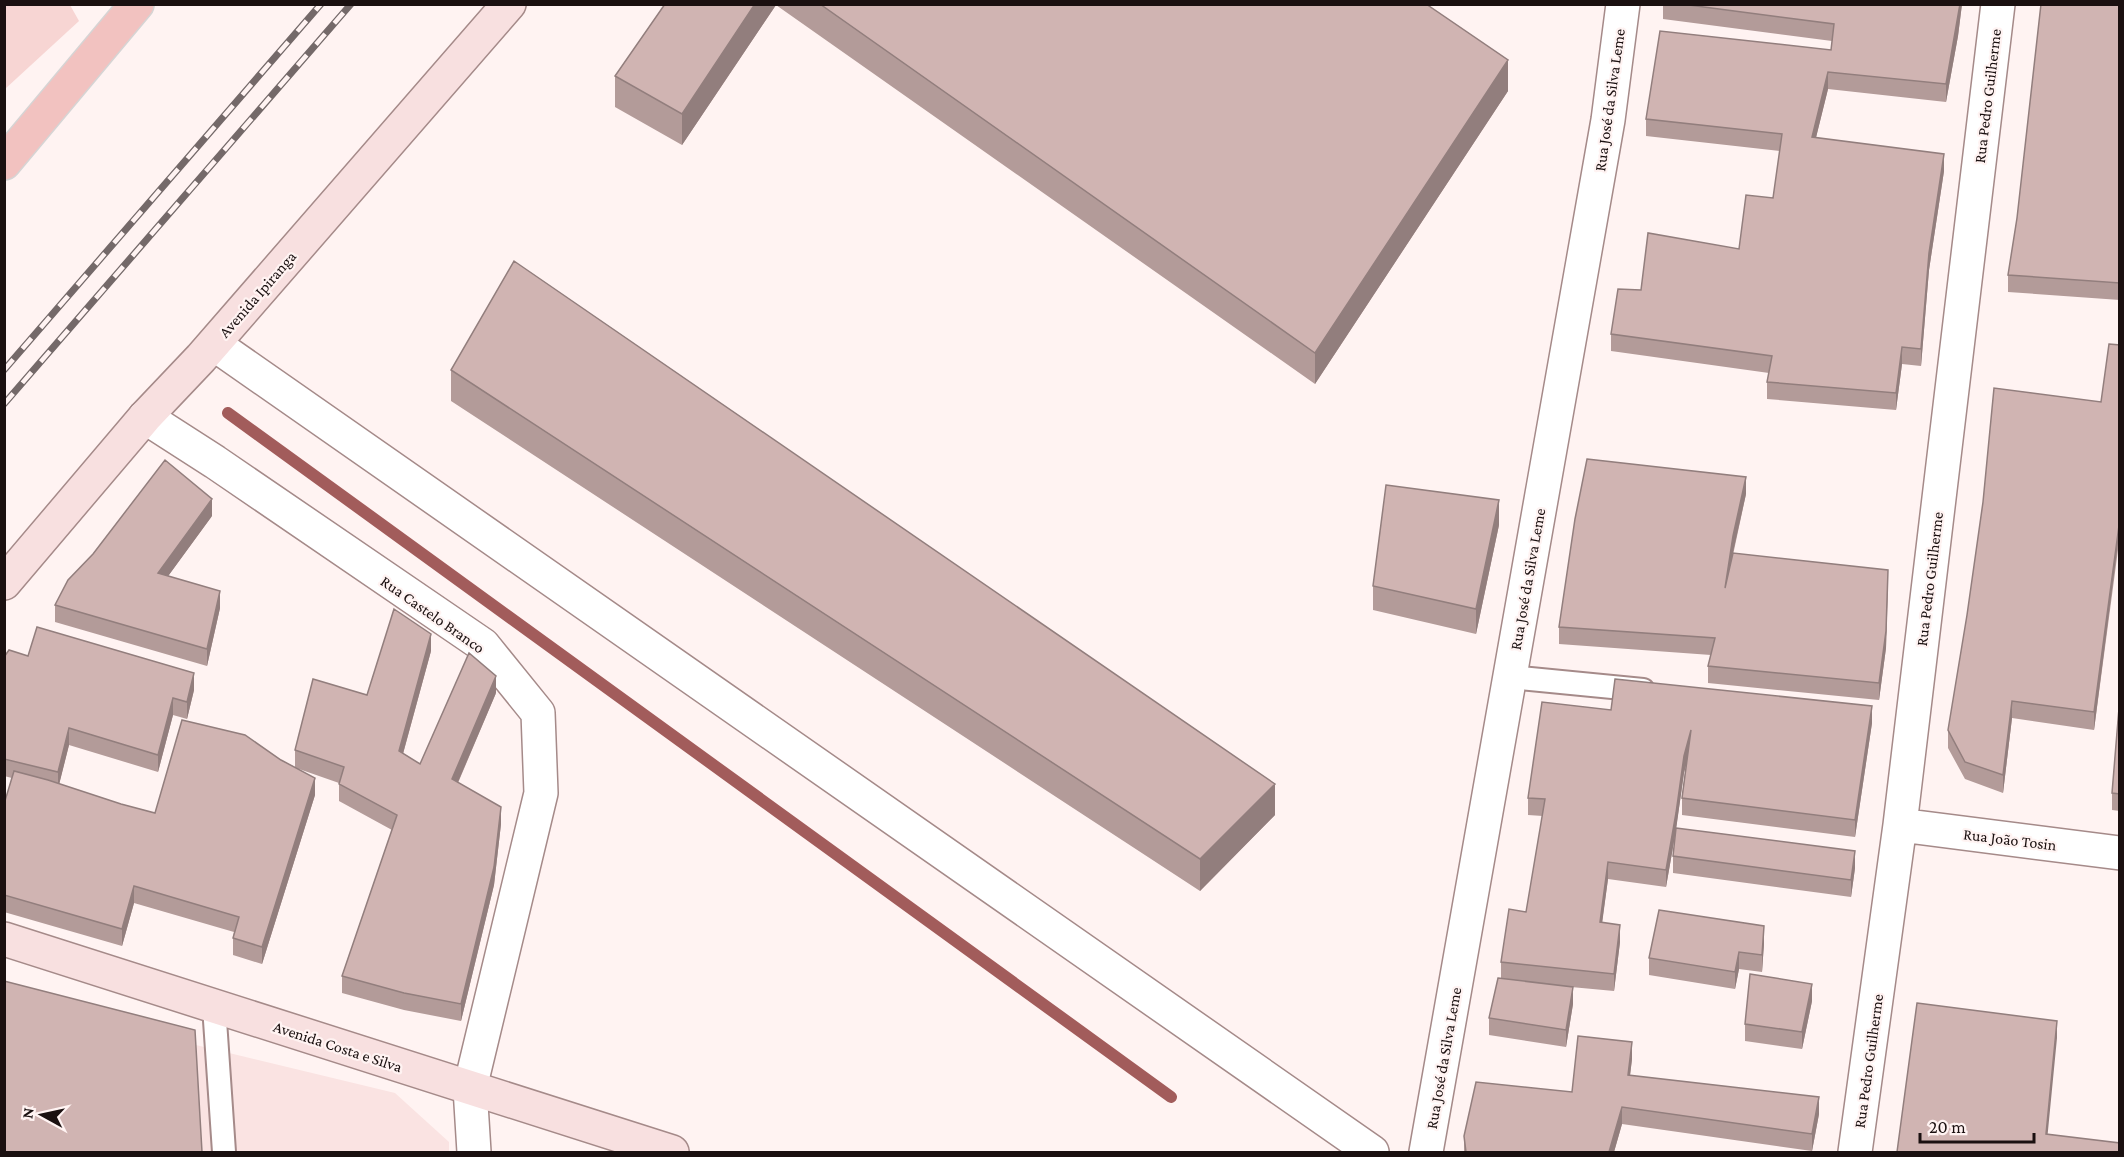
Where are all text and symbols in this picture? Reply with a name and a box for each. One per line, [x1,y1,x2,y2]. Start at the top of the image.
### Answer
street label: Rua José da Silva Leme [1591,28,1629,173]
street label: Rua Pedro Guilherme [1971,28,2004,164]
street label: Avenida Ipiranga [215,247,301,341]
street label: Rua José da Silva Leme [1507,507,1549,652]
street label: Rua Pedro Guilherme [1913,511,1946,647]
street label: Rua Castelo Branco [378,572,488,657]
street label: Rua João Tosin [1962,825,2058,855]
street label: Rua José da Silva Leme [1423,986,1465,1131]
street label: Rua Pedro Guilherme [1851,993,1886,1129]
street label: Avenida Costa e Silva [271,1018,405,1076]
north arrow [12,1085,72,1145]
text: N [18,1106,37,1120]
scale bar [1920,1106,2034,1144]
text: 20 m [1929,1117,1966,1137]

